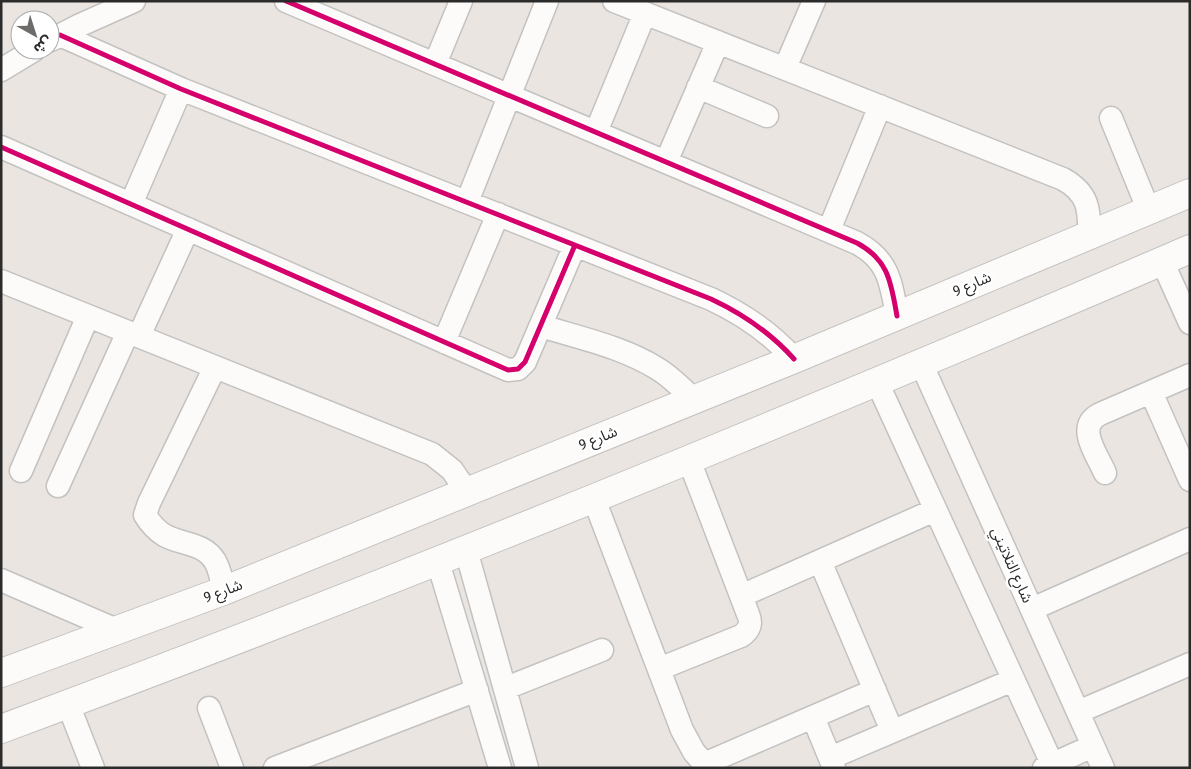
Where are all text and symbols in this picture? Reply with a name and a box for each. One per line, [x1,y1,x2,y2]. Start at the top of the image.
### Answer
north arrow [10,10,60,60]
text: ش [30,32,56,57]
street label: شارع 9 [950,268,995,303]
street label: شارع 9 [576,422,621,457]
street label: شارع التلاتيني [985,524,1037,607]
street label: شارع 9 [201,575,246,609]

